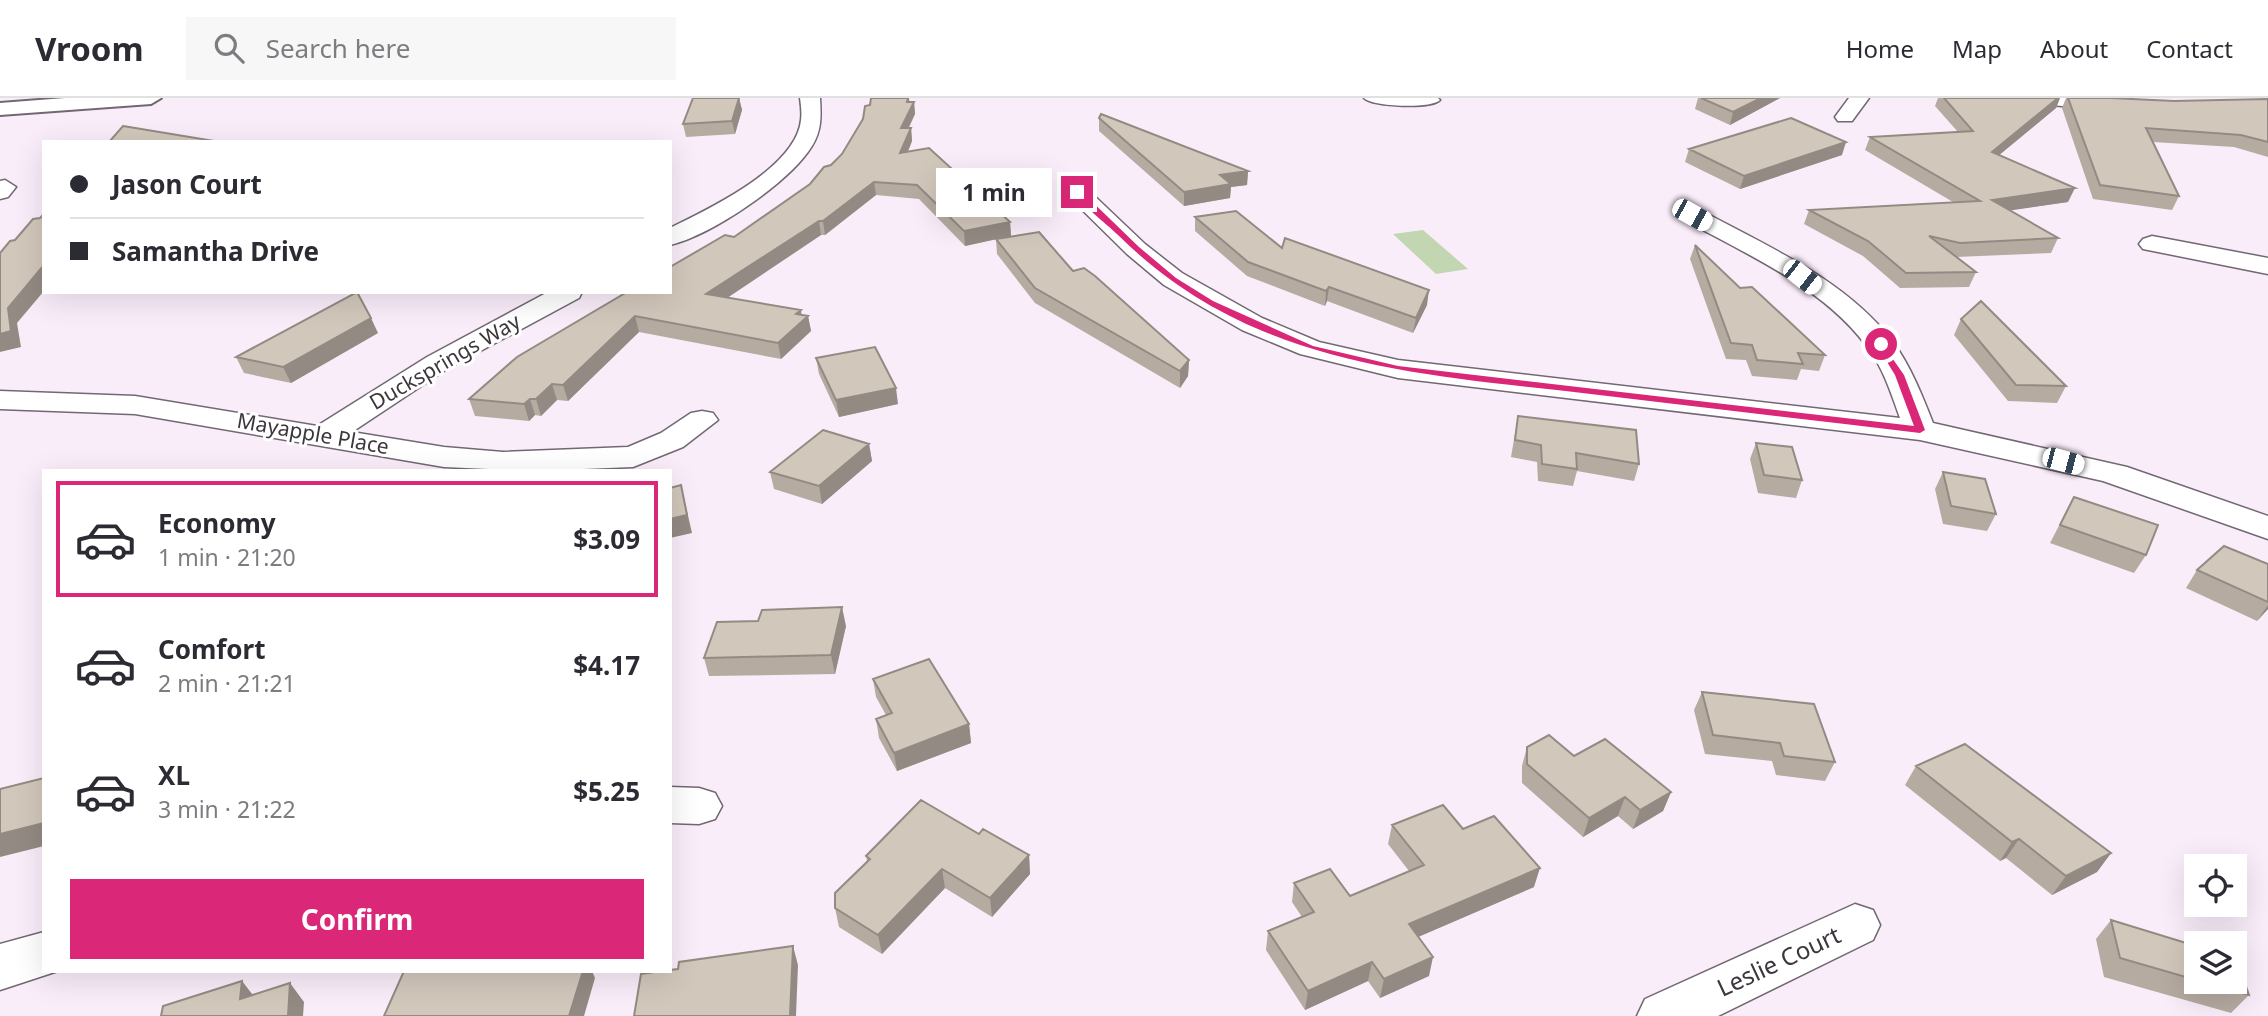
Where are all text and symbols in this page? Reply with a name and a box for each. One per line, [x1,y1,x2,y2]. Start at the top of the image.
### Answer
search box [186,17,676,80]
text: Vroom [35,26,144,71]
icon: search [210,29,248,67]
text: Search here [266,30,410,66]
text: Home [1846,32,1914,65]
text: Map [1952,32,2002,65]
text: About [2040,32,2108,65]
text: Contact [2146,32,2233,65]
text: Jason Court [112,166,262,202]
callout: 1 min [937,168,1052,217]
text: 1 min [962,176,1026,208]
route end [1061,176,1093,208]
car [1669,196,1716,234]
text: Samantha Drive [112,233,319,269]
car [1779,256,1826,298]
street label: Ducksprings Way [364,306,525,416]
route start [1865,328,1897,360]
street label: Mayapple Place [235,406,391,460]
car [2040,445,2087,477]
text: Economy [158,505,276,541]
icon: car [74,508,137,571]
text: $3.09 [573,521,640,557]
text: 1 min · 21:20 [158,541,296,573]
text: Comfort [158,631,266,667]
icon: car [74,634,137,697]
text: $4.17 [573,647,640,683]
text: 2 min · 21:21 [158,667,296,699]
text: XL [158,757,190,793]
icon: car [74,760,137,823]
text: $5.25 [573,773,640,809]
text: 3 min · 21:22 [158,793,296,825]
map controls [2184,854,2247,994]
button: locate [2184,854,2247,917]
button: Confirm [70,879,644,959]
street label: Leslie Court [1711,917,1846,1004]
button: layers [2184,931,2247,994]

